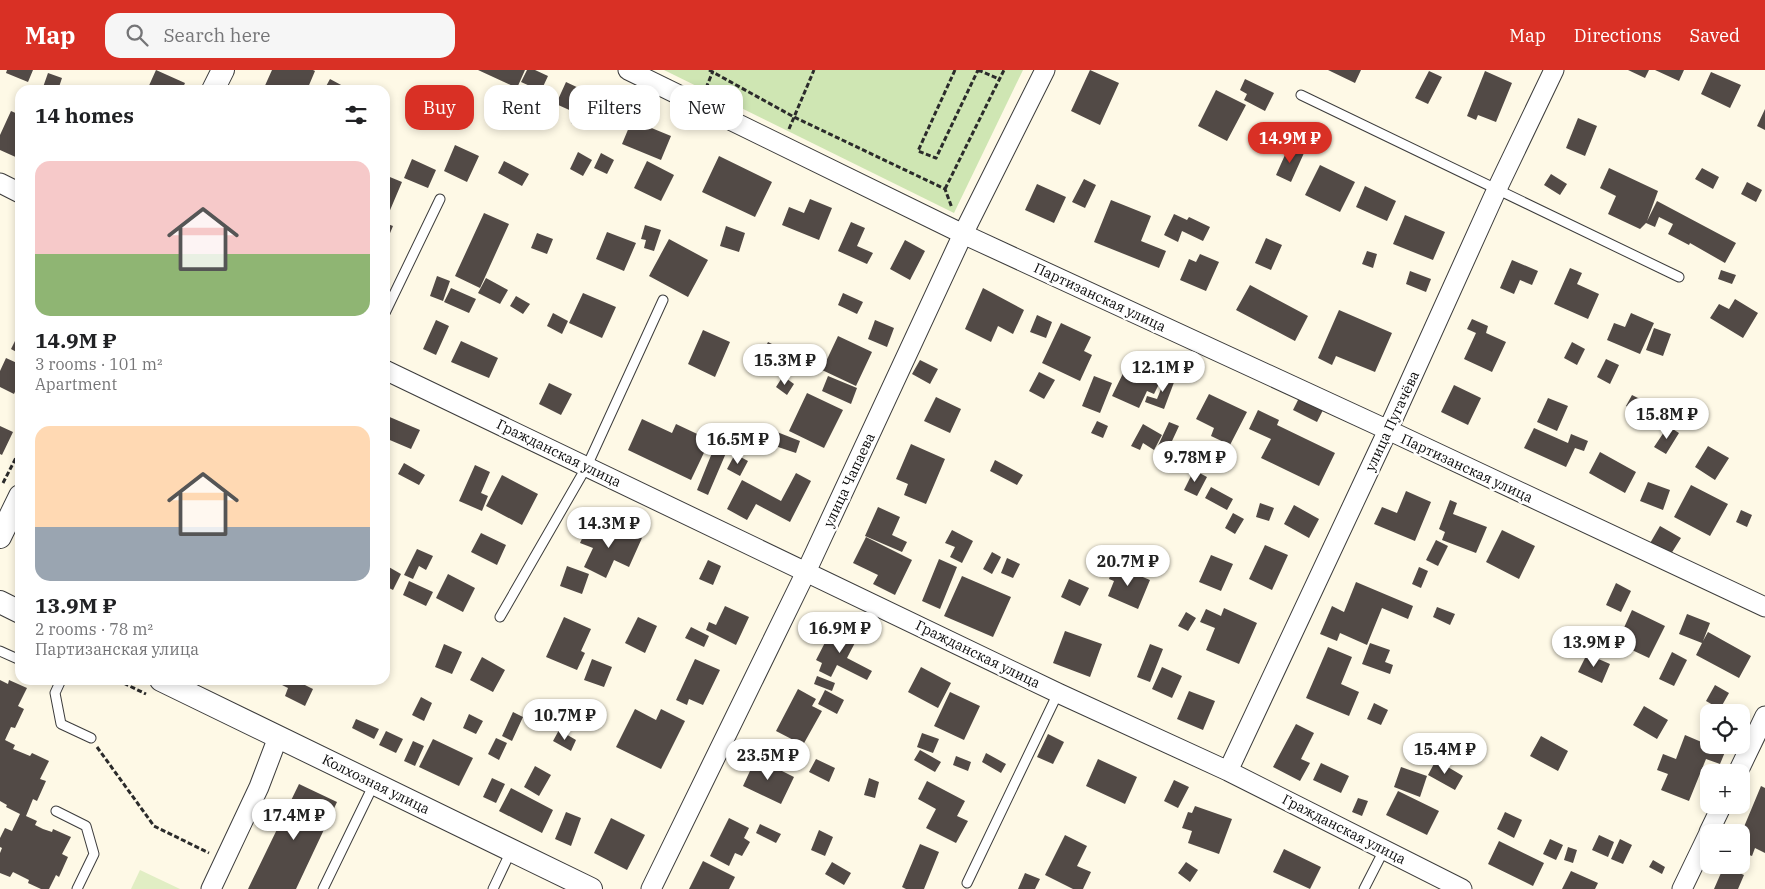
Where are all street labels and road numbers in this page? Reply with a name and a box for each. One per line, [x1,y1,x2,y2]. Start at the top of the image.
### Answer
street label: Партизанская улица [1031,259,1169,336]
street label: улица Пугачёва [1361,368,1423,474]
street label: Гражданская улица [494,415,625,491]
street label: улица Чапаева [819,429,879,530]
street label: Партизанская улица [1398,430,1536,507]
street label: Гражданская улица [913,616,1044,692]
street label: Колхозная улица [319,750,433,818]
street label: Гражданская улица [1279,790,1409,868]

